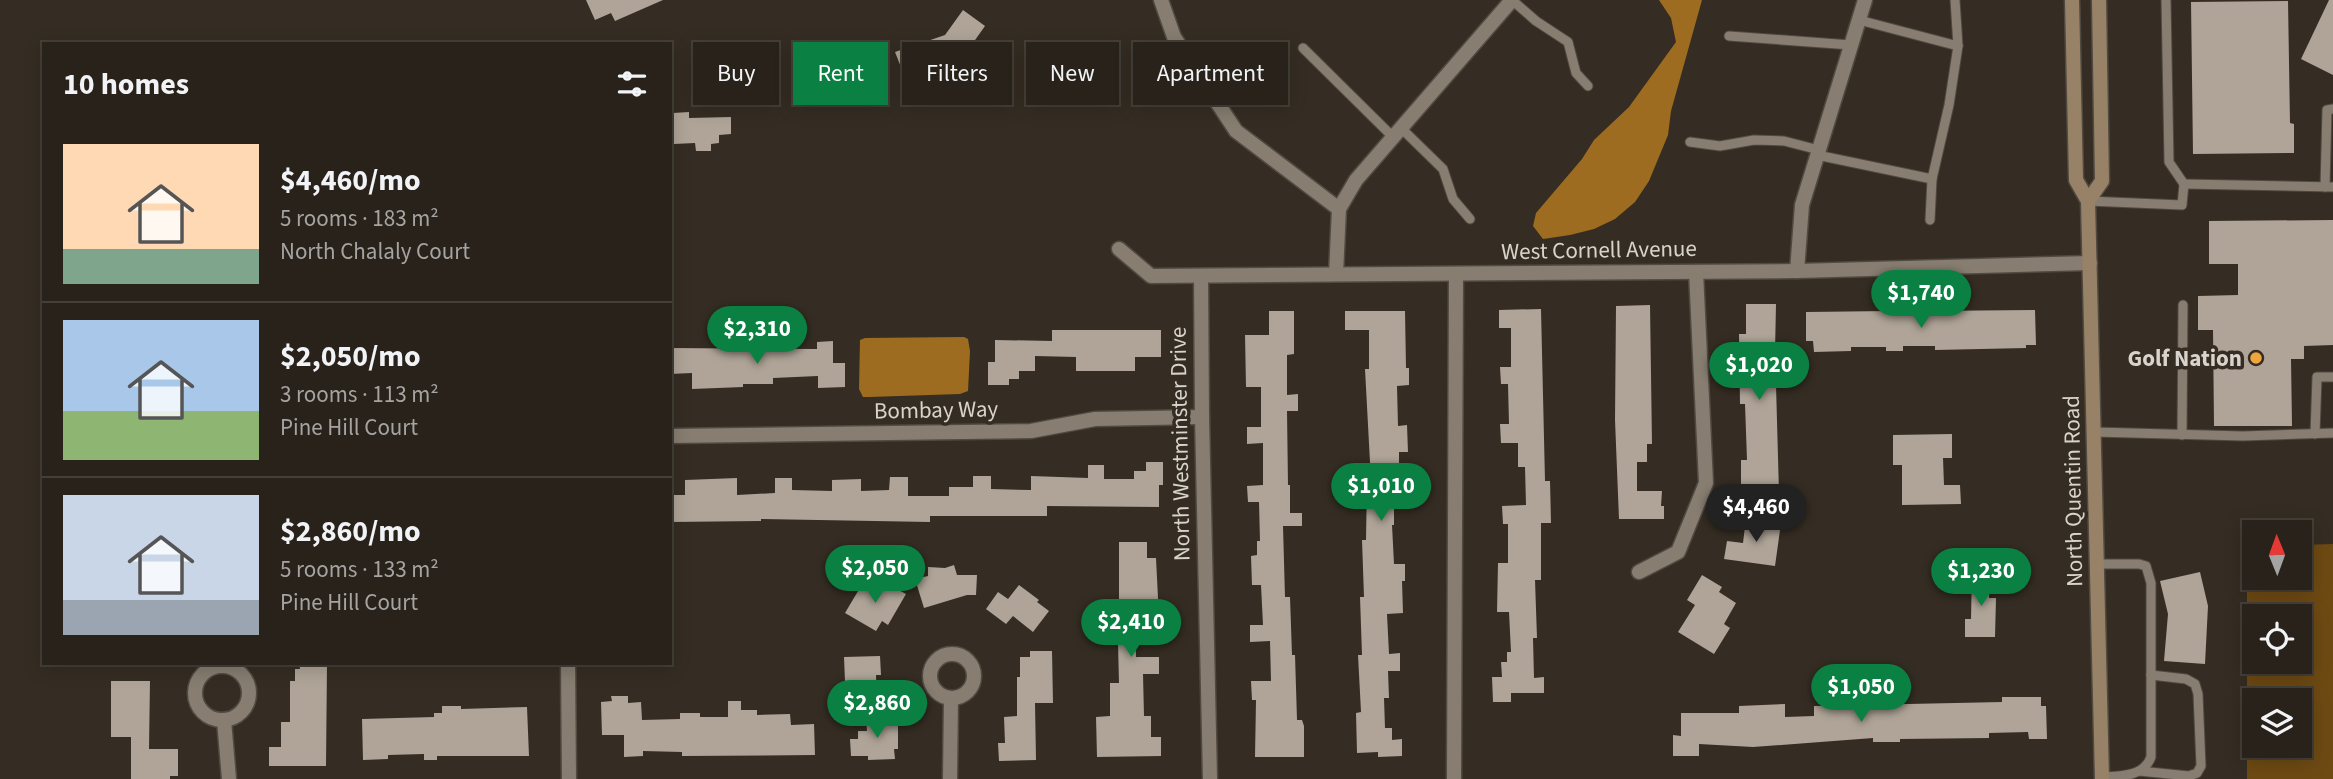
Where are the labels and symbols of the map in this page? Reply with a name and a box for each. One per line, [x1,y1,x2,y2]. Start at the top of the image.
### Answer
street label: West Cornell Avenue [1501,232,1697,268]
pin: $1,740 [1864,270,1978,330]
pin: $2,310 [700,306,814,366]
street label: North Westminster Drive [1161,327,1199,561]
pin: $1,020 [1702,342,1816,402]
place label: Golf Nation [2127,342,2242,375]
marker: Golf Nation [2248,350,2264,366]
street label: Bombay Way [874,392,999,428]
street label: North Quentin Road [2055,395,2091,587]
pin: $1,010 [1324,463,1438,523]
pin: $4,460 [1699,484,1813,544]
north arrow [2242,520,2312,590]
pin: $2,050 [818,546,932,605]
pin: $1,230 [1924,548,2038,608]
pin: $2,410 [1074,600,1188,659]
pin: $1,050 [1804,664,1918,724]
pin: $2,860 [820,680,934,740]

